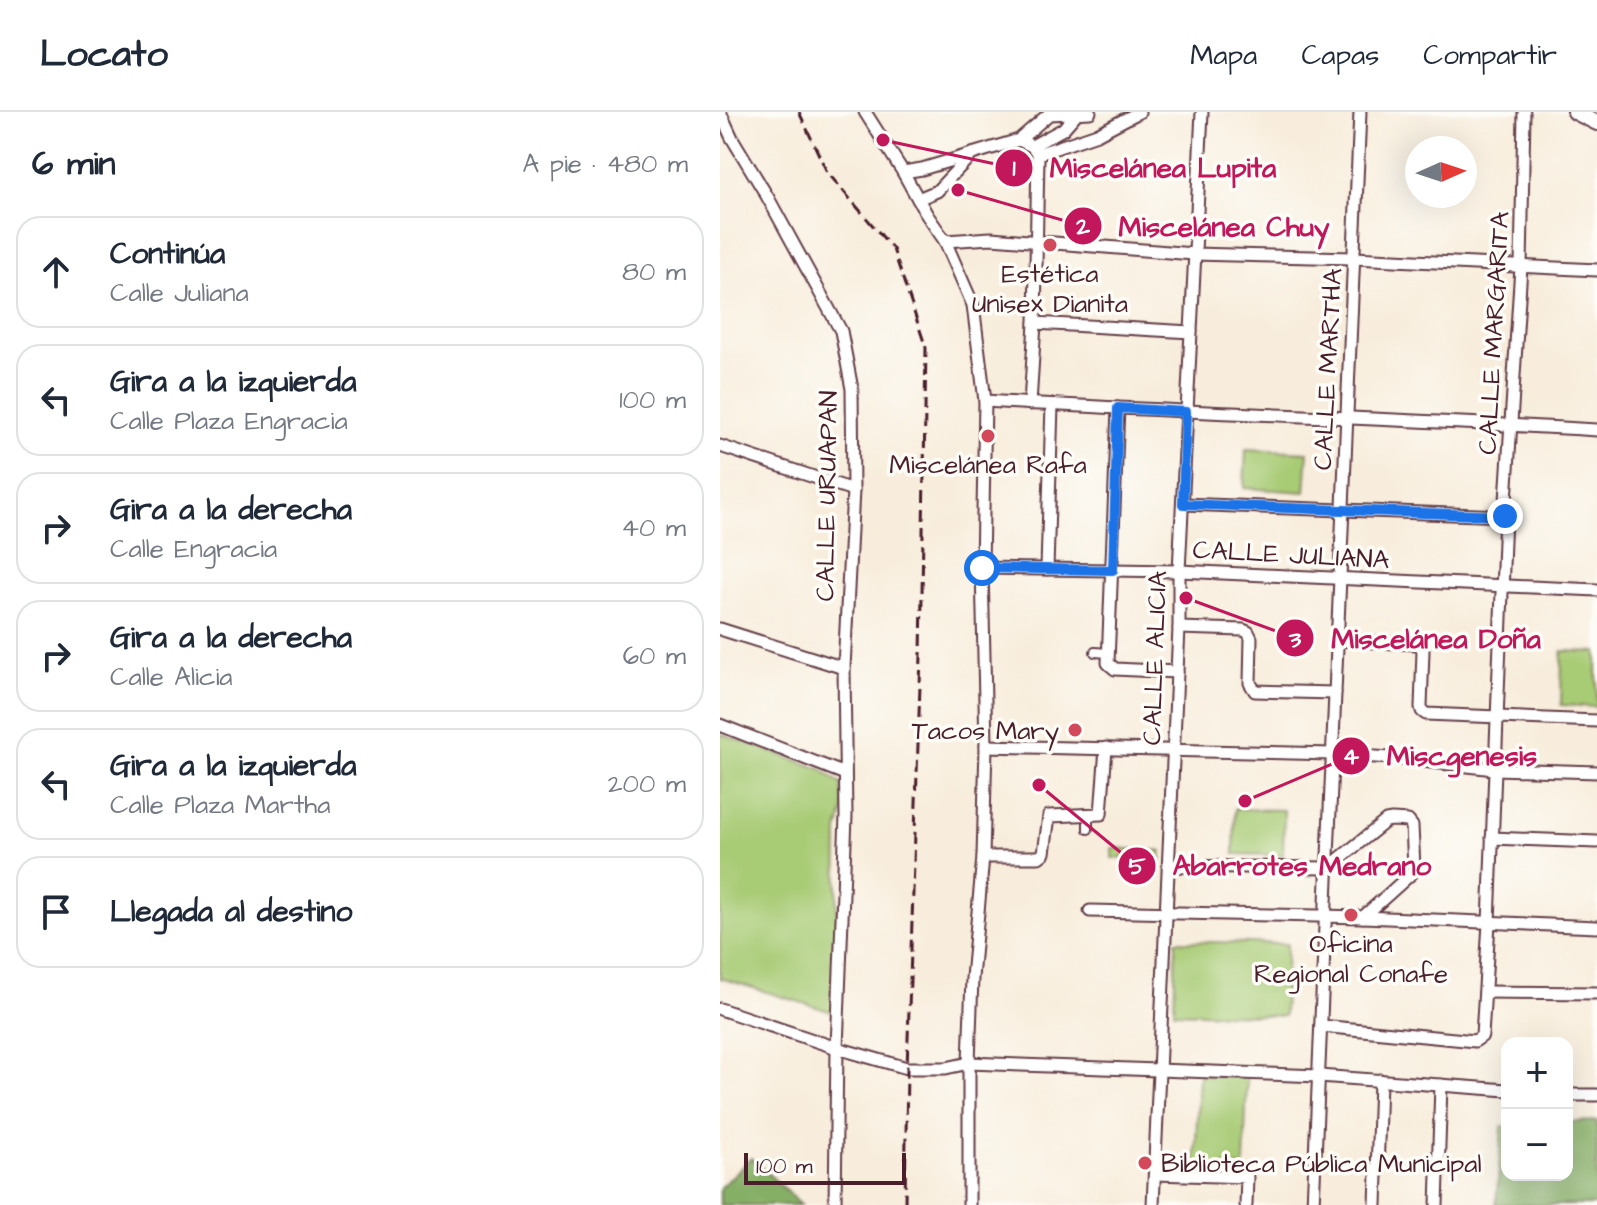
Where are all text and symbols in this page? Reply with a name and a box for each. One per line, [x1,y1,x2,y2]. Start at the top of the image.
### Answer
text: Locato [40,29,168,81]
text: Mapa [1190,36,1257,75]
text: Capas [1301,36,1379,75]
text: Compartir [1423,36,1557,75]
north arrow [1405,136,1477,208]
text: 6 min [32,140,116,188]
callout: Miscelánea Lupita [994,142,1292,194]
text: A pie · 480 m [522,146,688,182]
text: Miscelánea Lupita [1050,149,1277,189]
text: 1 [1012,152,1016,186]
callout: Miscelánea Chuy [1063,200,1346,252]
text: Miscelánea Chuy [1119,208,1330,250]
text: 2 [1075,210,1090,244]
street label: CALLE MARGARITA [1470,210,1518,456]
text: Continúa [110,233,225,275]
marker: Estética Unisex Dianita [1041,236,1059,254]
icon: ahead [34,250,78,294]
text: 80 m [622,254,686,290]
place label: Estética Unisex Dianita [972,256,1128,322]
street label: CALLE MARTHA [1305,267,1351,471]
text: Calle Juliana [110,275,249,311]
text: Gira a la izquierda [110,361,356,403]
icon: left [34,378,78,422]
text: 100 m [619,382,686,418]
street label: CALLE URUAPAN [807,390,847,602]
text: Calle Plaza Engracia [110,403,348,439]
marker: Miscelánea Rafa [979,427,997,445]
place label: Miscelánea Rafa [889,447,1087,483]
text: Gira a la derecha [110,489,352,531]
route end [1487,498,1523,534]
icon: right [34,506,78,550]
text: 40 m [621,510,686,546]
text: Calle Engracia [110,531,277,567]
street label: CALLE JULIANA [1192,532,1390,578]
route start [964,550,1000,586]
street label: CALLE ALICIA [1134,570,1176,746]
callout: Miscelánea Doña [1275,612,1557,664]
text: Gira a la derecha [110,617,352,659]
text: Miscelánea Doña [1331,620,1542,659]
text: 3 [1288,623,1302,657]
icon: right [34,634,78,678]
text: 60 m [623,638,686,674]
text: Calle Alicia [110,659,233,695]
place label: Tacos Mary [912,713,1059,751]
marker: Tacos Mary [1066,721,1084,739]
callout: Miscgenesis [1331,730,1553,782]
text: Miscgenesis [1387,737,1537,778]
text: 4 [1343,740,1360,774]
text: Gira a la izquierda [110,745,356,787]
icon: left [34,762,78,806]
text: 200 m [608,766,686,802]
text: Calle Plaza Martha [110,787,330,823]
callout: Abarrotes Medrano [1117,840,1447,892]
text: Abarrotes Medrano [1173,847,1431,886]
text: 5 [1129,850,1147,884]
icon: arrive [34,890,78,934]
text: Llegada al destino [110,891,352,933]
marker: Oficina Regional Conafe [1342,906,1360,924]
place label: Oficina Regional Conafe [1254,926,1448,994]
map controls [1501,1037,1573,1181]
button: + [1501,1037,1573,1109]
button: − [1501,1109,1573,1181]
place label: Biblioteca Pública Municipal [1161,1146,1482,1182]
scale bar [744,1149,906,1185]
text: 100 m [756,1151,813,1182]
marker: Biblioteca Pública Municipal [1136,1154,1154,1172]

